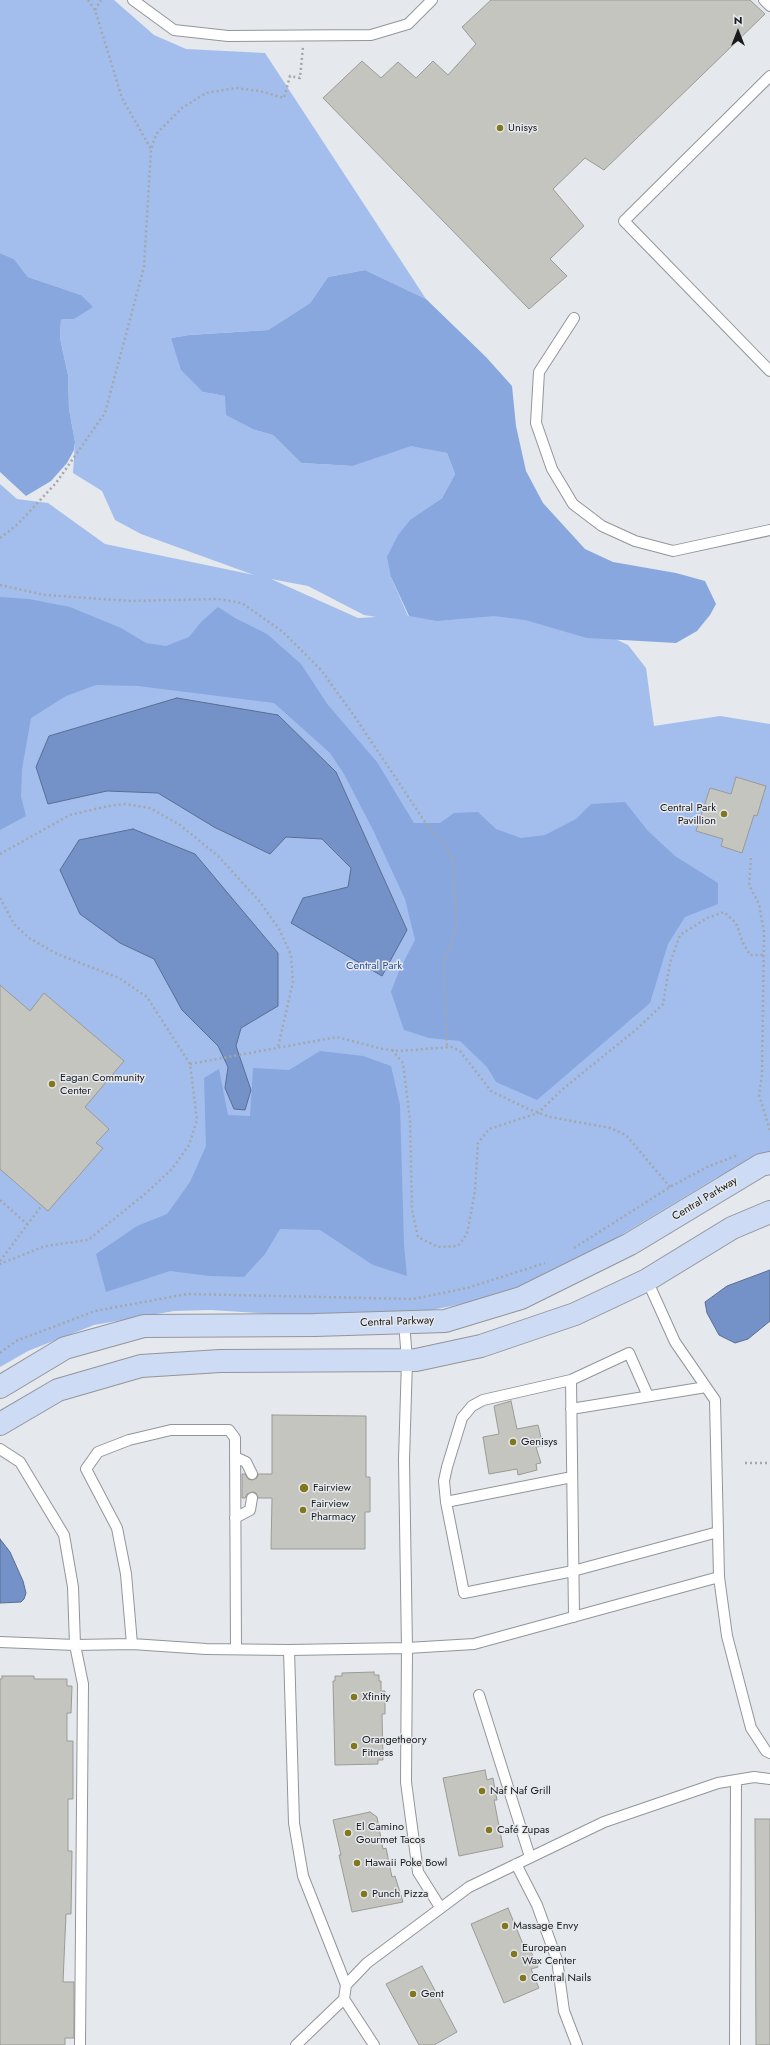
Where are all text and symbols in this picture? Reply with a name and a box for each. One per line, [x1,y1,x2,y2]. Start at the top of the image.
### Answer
north arrow [718,12,758,52]
text: N [734,12,742,28]
place label: Unisys [508,121,537,135]
marker: Unisys [495,123,505,133]
place label: Central Park Pavillion [660,801,716,827]
marker: Central Park Pavillion [719,809,729,819]
park label: Central Park [346,959,402,973]
place label: Eagan Community Center [60,1071,145,1097]
marker: Eagan Community Center [47,1079,57,1089]
street label: Central Parkway [670,1174,740,1224]
street label: Central Parkway [360,1314,434,1330]
place label: Genisys [521,1435,557,1449]
marker: Genisys [508,1437,518,1447]
place label: Fairview [313,1481,351,1495]
marker: Fairview [298,1482,310,1494]
place label: Fairview Pharmacy [311,1497,356,1523]
marker: Fairview Pharmacy [298,1505,308,1515]
place label: Xfinity [362,1690,390,1704]
marker: Xfinity [349,1692,359,1702]
place label: Orangetheory Fitness [362,1733,426,1759]
marker: Orangetheory Fitness [349,1741,359,1751]
place label: Naf Naf Grill [490,1784,551,1798]
marker: Naf Naf Grill [477,1786,487,1796]
place label: El Camino Gourmet Tacos [356,1820,425,1846]
place label: Café Zupas [497,1823,549,1837]
marker: Café Zupas [484,1825,494,1835]
marker: El Camino Gourmet Tacos [343,1828,353,1838]
place label: Hawaii Poke Bowl [365,1856,447,1870]
marker: Hawaii Poke Bowl [352,1858,362,1868]
place label: Punch Pizza [372,1887,428,1901]
marker: Punch Pizza [359,1889,369,1899]
place label: Massage Envy [513,1919,578,1933]
marker: Massage Envy [500,1921,510,1931]
place label: European Wax Center [522,1941,576,1967]
marker: European Wax Center [509,1949,519,1959]
place label: Central Nails [531,1971,591,1985]
marker: Central Nails [518,1973,528,1983]
place label: Gent [421,1987,444,2001]
marker: Gent [408,1989,418,1999]

